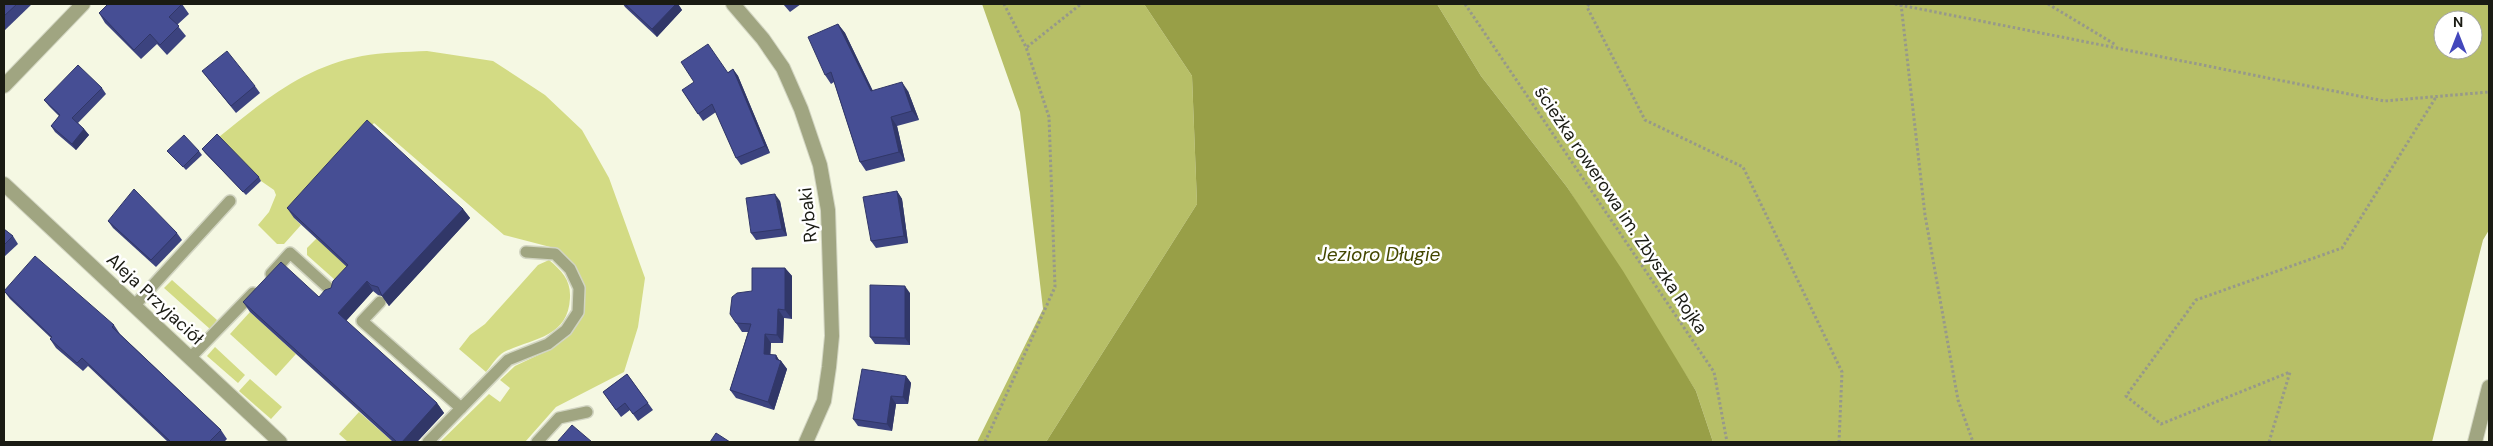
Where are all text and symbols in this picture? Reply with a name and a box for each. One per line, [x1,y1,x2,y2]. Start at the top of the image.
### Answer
north arrow [2433,10,2483,60]
text: N [2453,13,2463,31]
street label: ścieżka rowerowa im. Zbyszka Rojka [1529,81,1713,339]
street label: Rybaki [793,186,823,244]
water label: Jezioro Długie [1318,242,1441,267]
street label: Aleja Przyjaciół [101,248,209,351]

